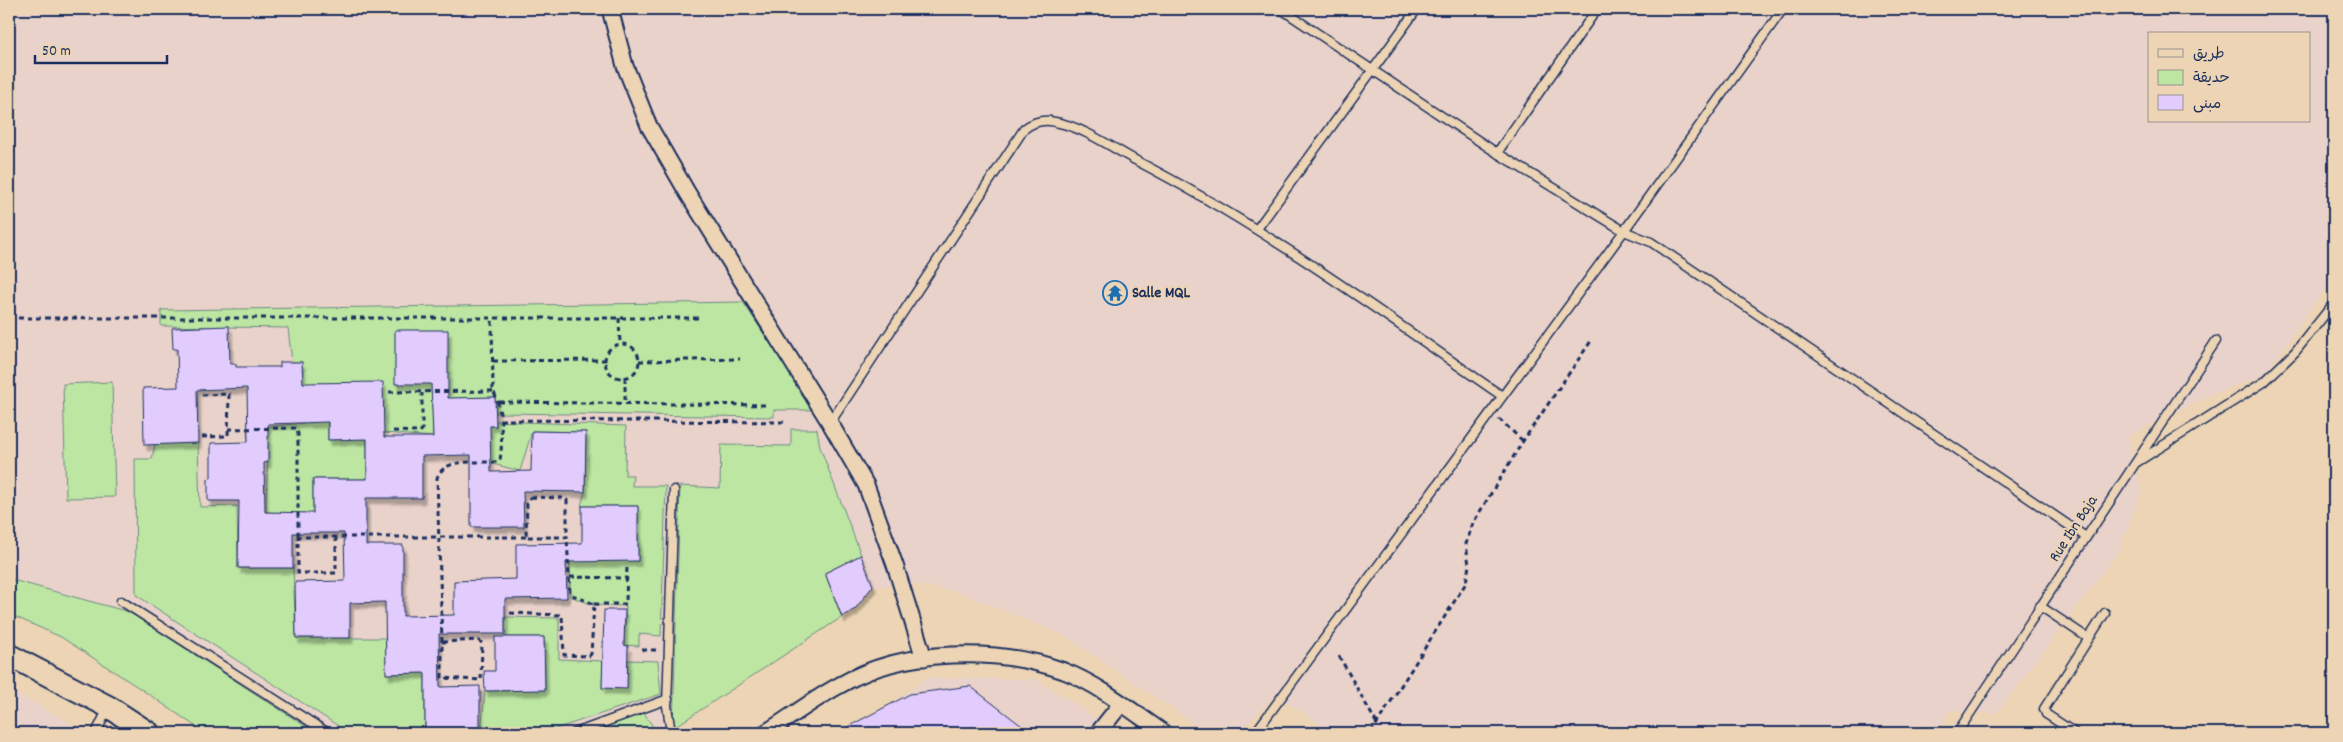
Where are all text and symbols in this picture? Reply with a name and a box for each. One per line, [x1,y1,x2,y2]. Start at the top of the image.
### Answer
scale bar [35,32,168,64]
legend [2148,32,2310,122]
text: 50 m [42,41,71,63]
text: طريق [2193,44,2225,66]
text: حديقة [2193,68,2230,90]
text: مبنى [2193,94,2221,116]
temple icon: Salle MQL [1102,280,1128,306]
place label: Salle MQL [1132,282,1191,305]
street label: Rue Ibn Baja [2044,491,2104,567]

